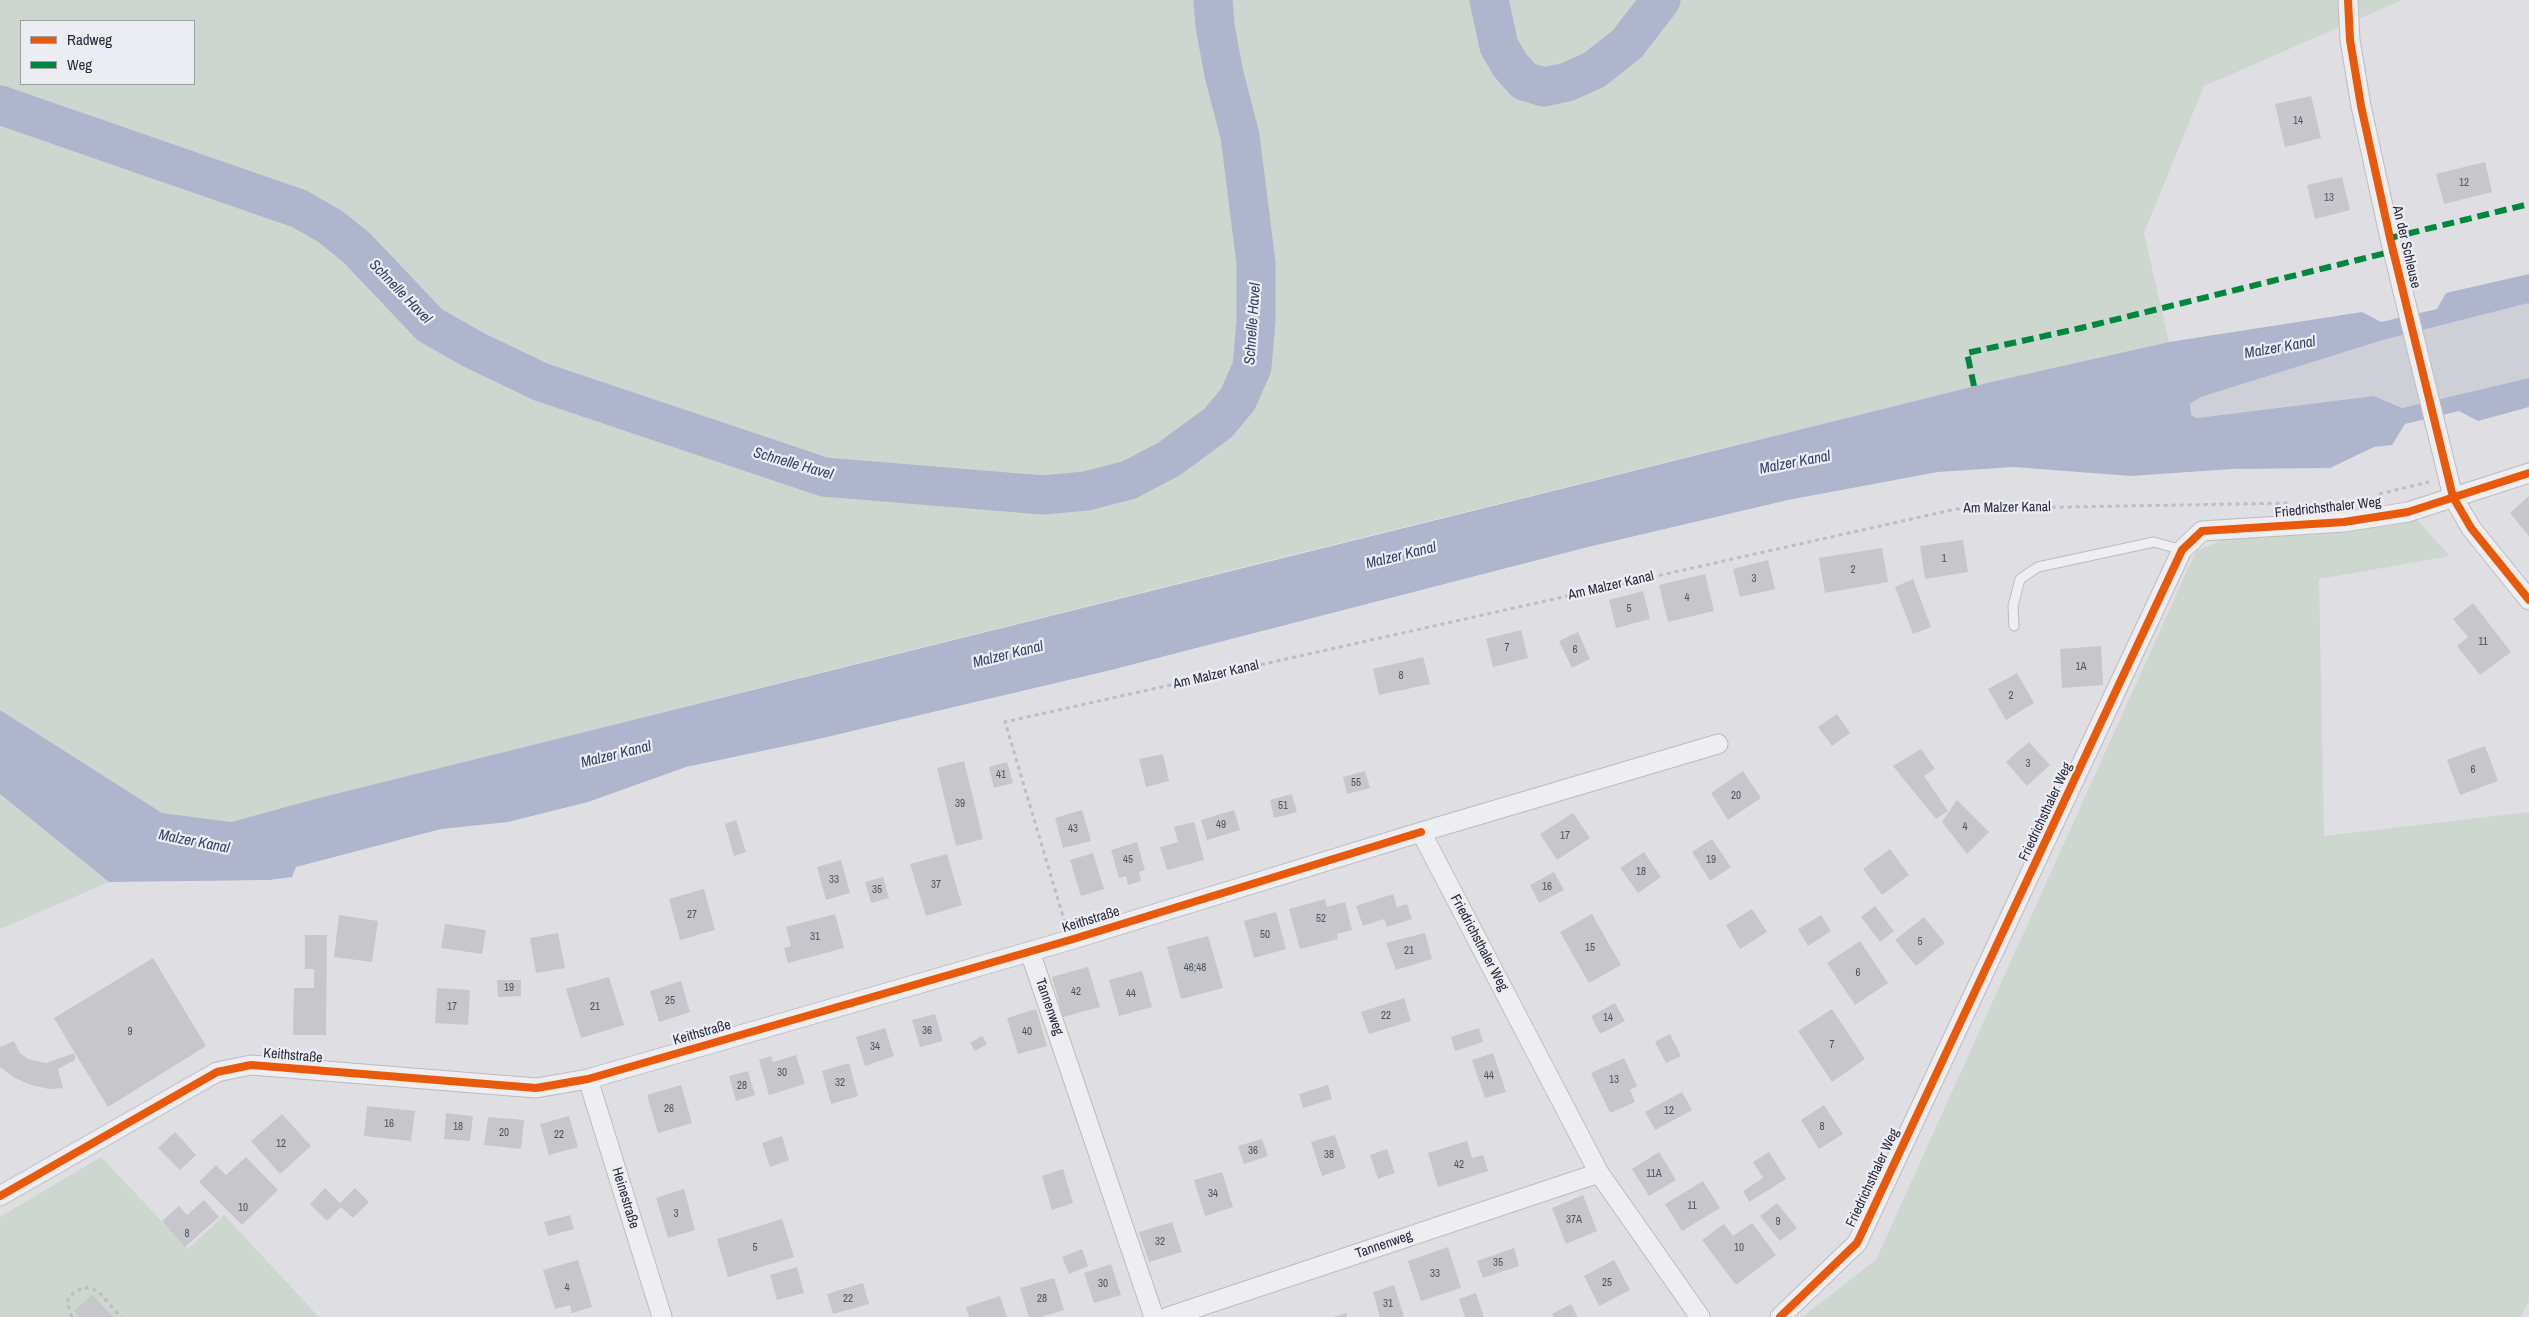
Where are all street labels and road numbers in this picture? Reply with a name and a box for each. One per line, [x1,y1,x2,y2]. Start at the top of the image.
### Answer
street label: An der Schleuse [2388,204,2424,290]
street label: Friedrichsthaler Weg [2274,494,2382,522]
street label: Am Malzer Kanal [1963,499,2051,517]
street label: Am Malzer Kanal [1567,568,1655,604]
street label: Am Malzer Kanal [1172,657,1260,693]
street label: Friedrichsthaler Weg [2016,760,2076,864]
street label: Friedrichsthaler Weg [1446,892,1512,994]
street label: Keithstraße [1060,903,1122,937]
street label: Tannenweg [1031,976,1067,1038]
street label: Keithstraße [671,1017,733,1049]
street label: Keithstraße [263,1045,323,1067]
street label: Friedrichsthaler Weg [1843,1126,1903,1230]
street label: Heinestraße [608,1165,642,1231]
street label: Tannenweg [1353,1227,1415,1263]

